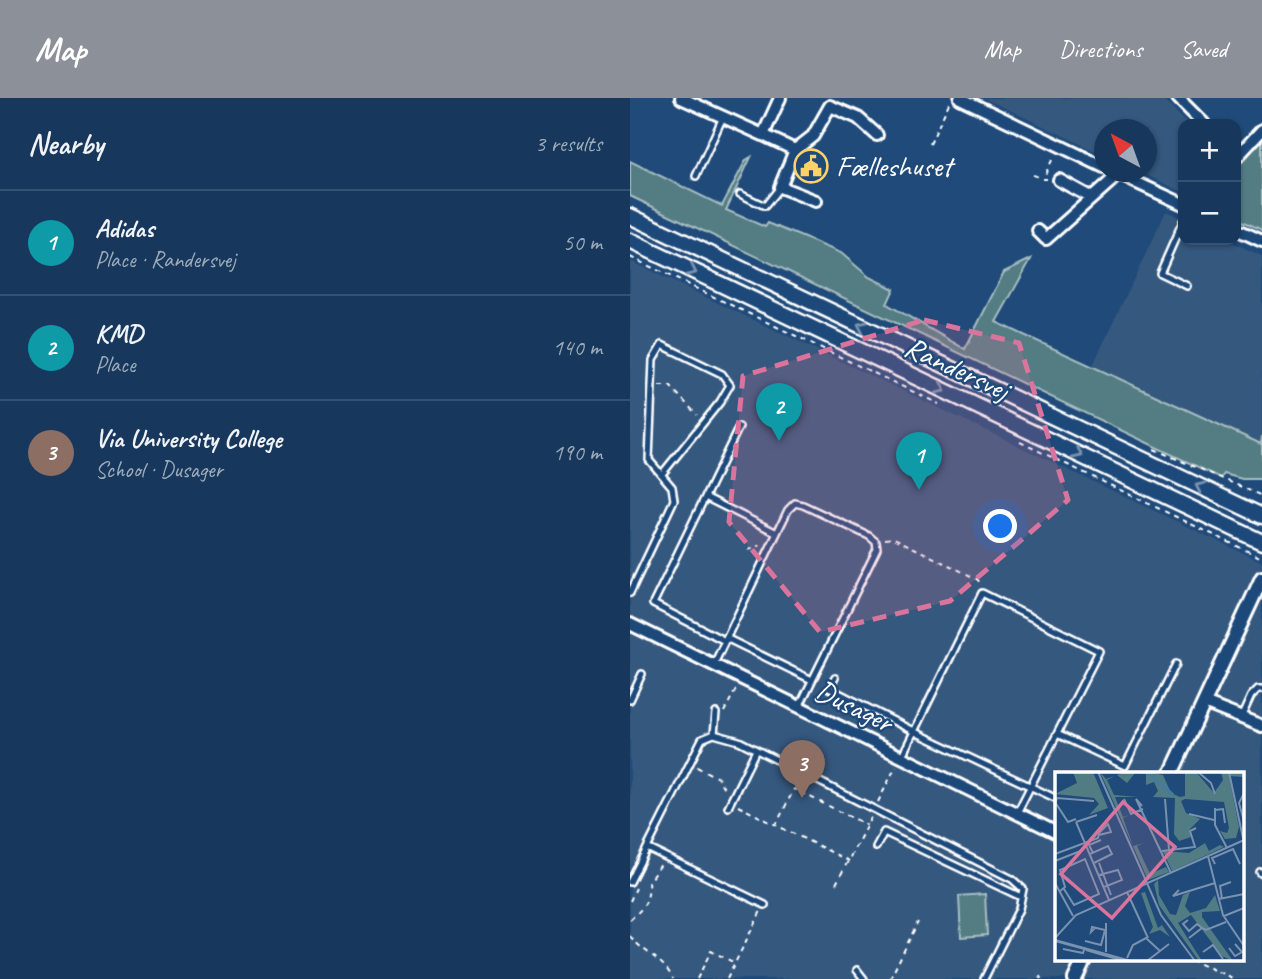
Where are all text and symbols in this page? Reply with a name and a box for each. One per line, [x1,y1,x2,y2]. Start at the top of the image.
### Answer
text: Map [35,28,86,70]
text: Map [984,34,1021,64]
text: Directions [1059,34,1142,64]
text: Saved [1180,34,1227,64]
north arrow [1094,119,1157,182]
map controls [1178,119,1241,245]
button: + [1178,119,1241,182]
text: Nearby [28,125,104,163]
text: 3 results [535,129,602,158]
public building icon: Fælleshuset [792,147,830,185]
place label: Fælleshuset [836,147,956,185]
button: − [1178,182,1241,245]
text: Adidas [95,212,154,245]
text: 1 [46,228,56,257]
text: 50 m [563,228,602,257]
text: Place · Randersvej [95,245,236,274]
one-way arrow [685,262,697,276]
text: KMD [95,317,142,350]
one-way arrow [857,320,869,334]
street label: Randersvej [899,327,1018,410]
text: 2 [46,333,56,362]
text: 140 m [553,333,602,362]
text: Place [95,350,135,379]
one-way arrow [934,381,946,395]
pin: 2 [756,383,802,441]
text: Via University College [95,422,282,455]
pin: 1 [896,432,942,490]
text: 3 [46,438,56,467]
text: 190 m [553,438,602,467]
one-way arrow [1071,446,1083,460]
text: School · Dusager [95,455,223,484]
one-way arrow [1195,481,1207,495]
your location [983,509,1017,543]
street label: Dusager [809,671,901,742]
pin: 3 [779,740,825,798]
inset map [1055,772,1244,962]

